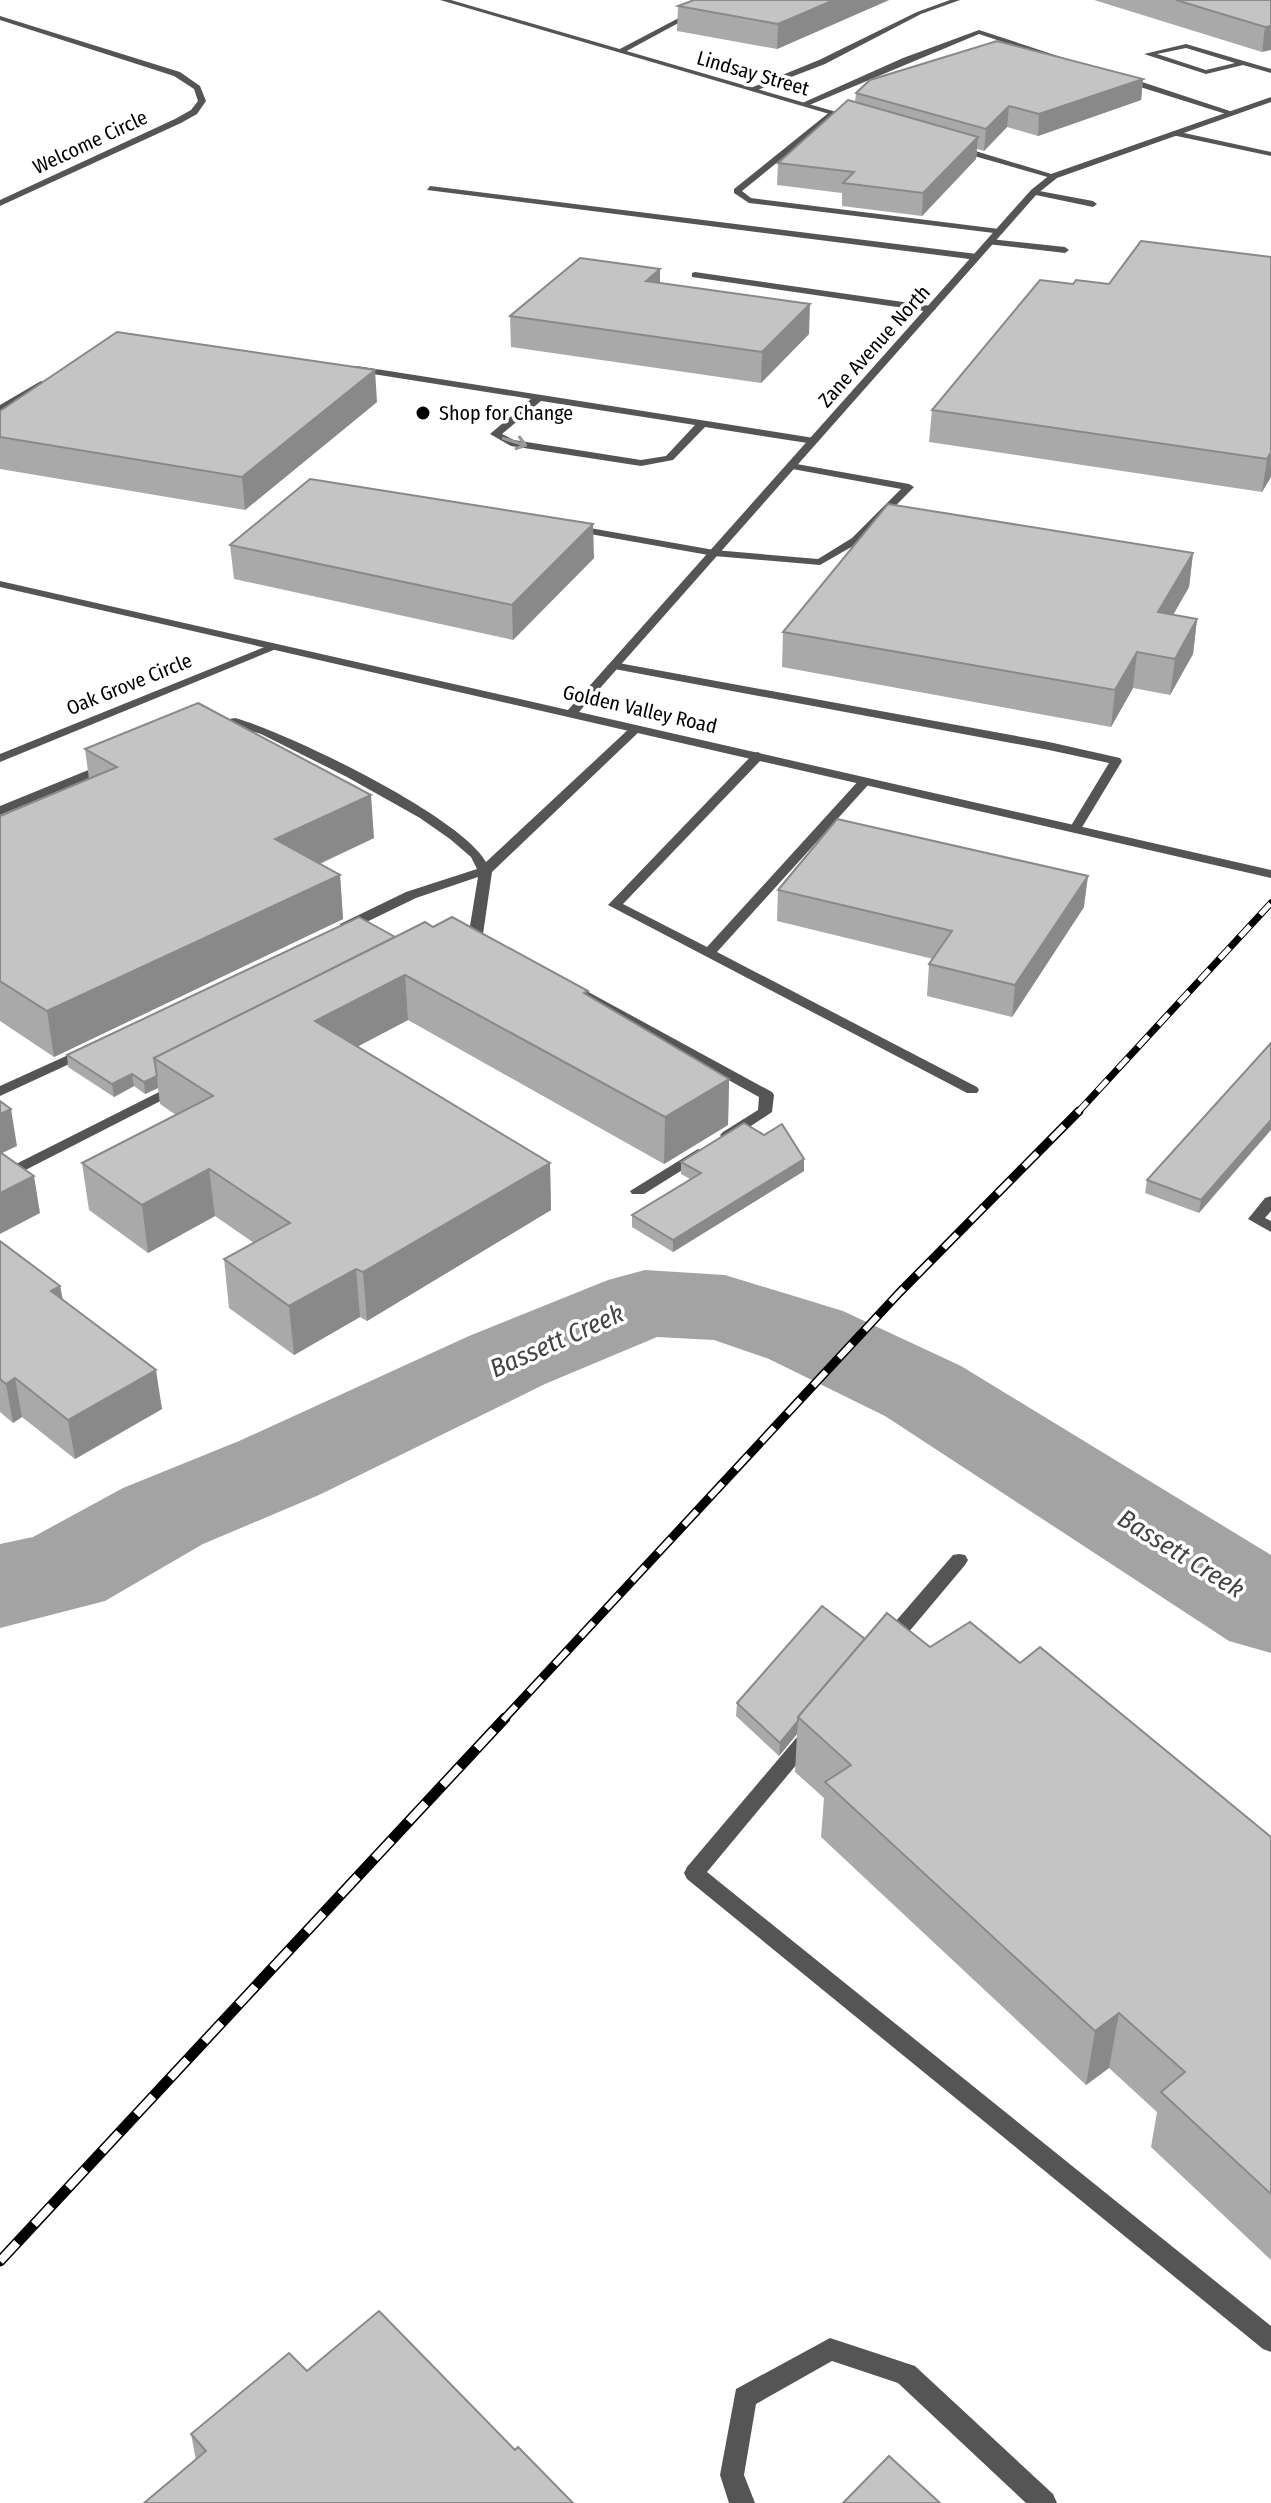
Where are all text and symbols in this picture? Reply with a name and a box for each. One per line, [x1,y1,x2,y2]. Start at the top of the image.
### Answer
street label: Lindsay Street [694,45,812,101]
street label: Welcome Circle [29,105,151,179]
street label: Zane Avenue North [813,280,935,412]
place label: Shop for Change [439,401,573,425]
marker: Shop for Change [414,404,432,422]
one-way arrow [502,436,527,450]
street label: Oak Grove Circle [63,648,195,720]
street label: Golden Valley Road [561,680,719,738]
water label: Bassett Creek [485,1298,629,1384]
water label: Bassett Creek [1112,1503,1250,1605]

